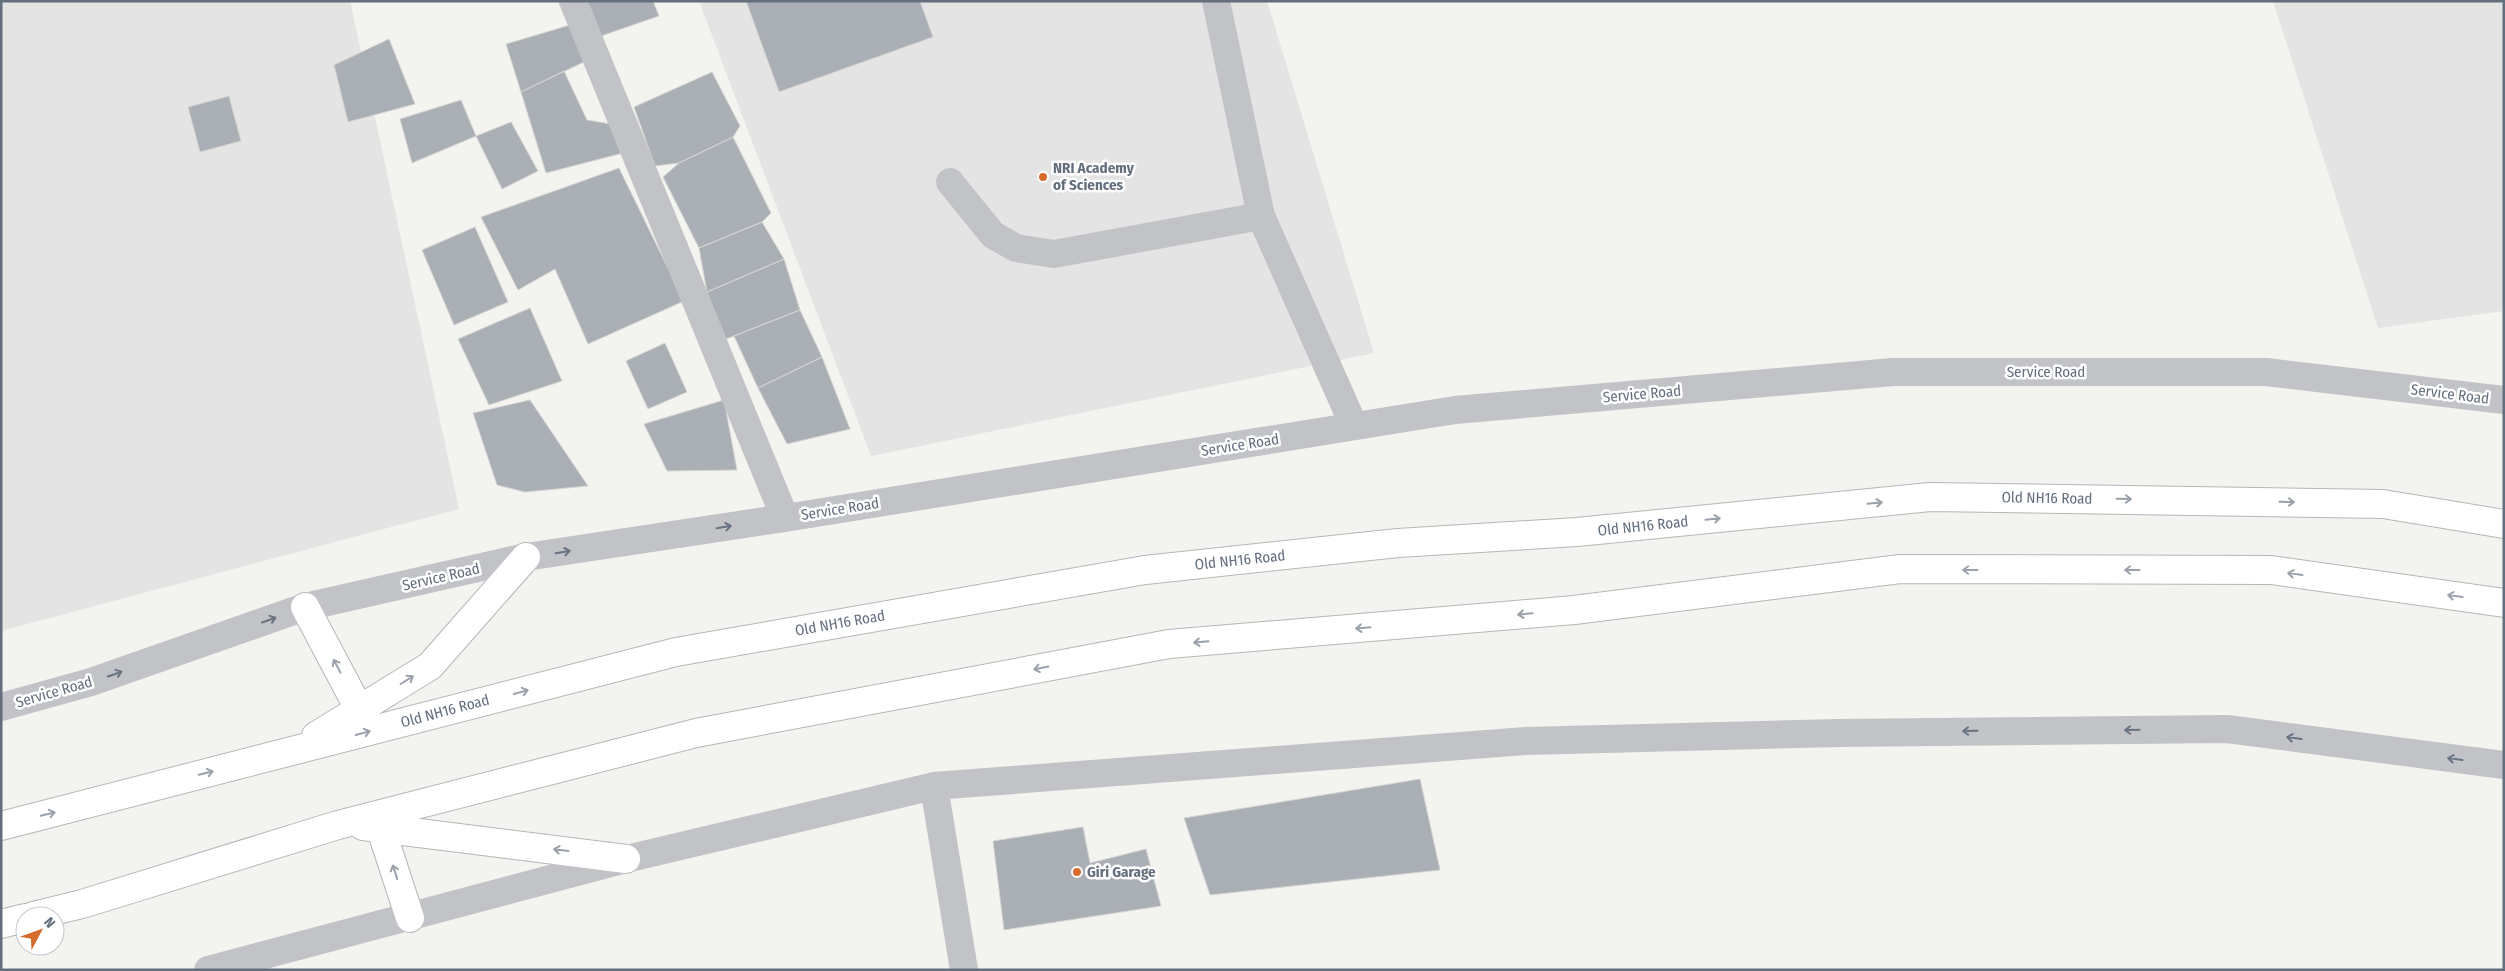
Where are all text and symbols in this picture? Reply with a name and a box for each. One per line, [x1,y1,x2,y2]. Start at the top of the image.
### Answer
place label: NRI Academy of Sciences [1053,159,1135,194]
marker: NRI Academy of Sciences [1037,171,1049,183]
street label: Service Road [2007,363,2085,381]
street label: Service Road [2410,380,2490,408]
street label: Service Road [1602,382,1682,406]
street label: Service Road [1200,430,1280,460]
street label: Old NH16 Road [2001,488,2093,508]
street label: Service Road [800,494,880,524]
one-way arrow [2116,494,2132,504]
one-way arrow [2278,497,2294,506]
one-way arrow [1866,498,1882,508]
street label: Old NH16 Road [1597,512,1689,540]
one-way arrow [1705,514,1721,524]
one-way arrow [715,522,731,532]
one-way arrow [555,546,571,556]
street label: Old NH16 Road [1194,546,1286,574]
street label: Service Road [401,559,481,595]
one-way arrow [1962,565,1978,575]
one-way arrow [2124,565,2140,575]
one-way arrow [2287,569,2303,579]
one-way arrow [2448,591,2464,601]
street label: Old NH16 Road [794,606,886,640]
one-way arrow [1518,609,1534,619]
one-way arrow [260,615,276,624]
one-way arrow [1356,623,1372,633]
one-way arrow [1194,637,1210,646]
one-way arrow [331,659,341,674]
one-way arrow [1034,664,1050,674]
one-way arrow [107,669,123,678]
street label: Service Road [14,672,94,712]
one-way arrow [400,674,414,684]
one-way arrow [512,687,528,696]
street label: Old NH16 Road [399,691,491,731]
one-way arrow [2125,725,2141,735]
one-way arrow [1962,726,1978,736]
one-way arrow [355,727,371,737]
one-way arrow [2287,732,2303,742]
one-way arrow [2448,754,2464,764]
one-way arrow [197,768,213,777]
one-way arrow [40,809,56,818]
one-way arrow [553,845,569,855]
place label: Giri Garage [1087,863,1156,881]
one-way arrow [390,865,399,880]
marker: Giri Garage [1071,866,1083,878]
north arrow [15,906,65,956]
text: N [40,914,59,932]

